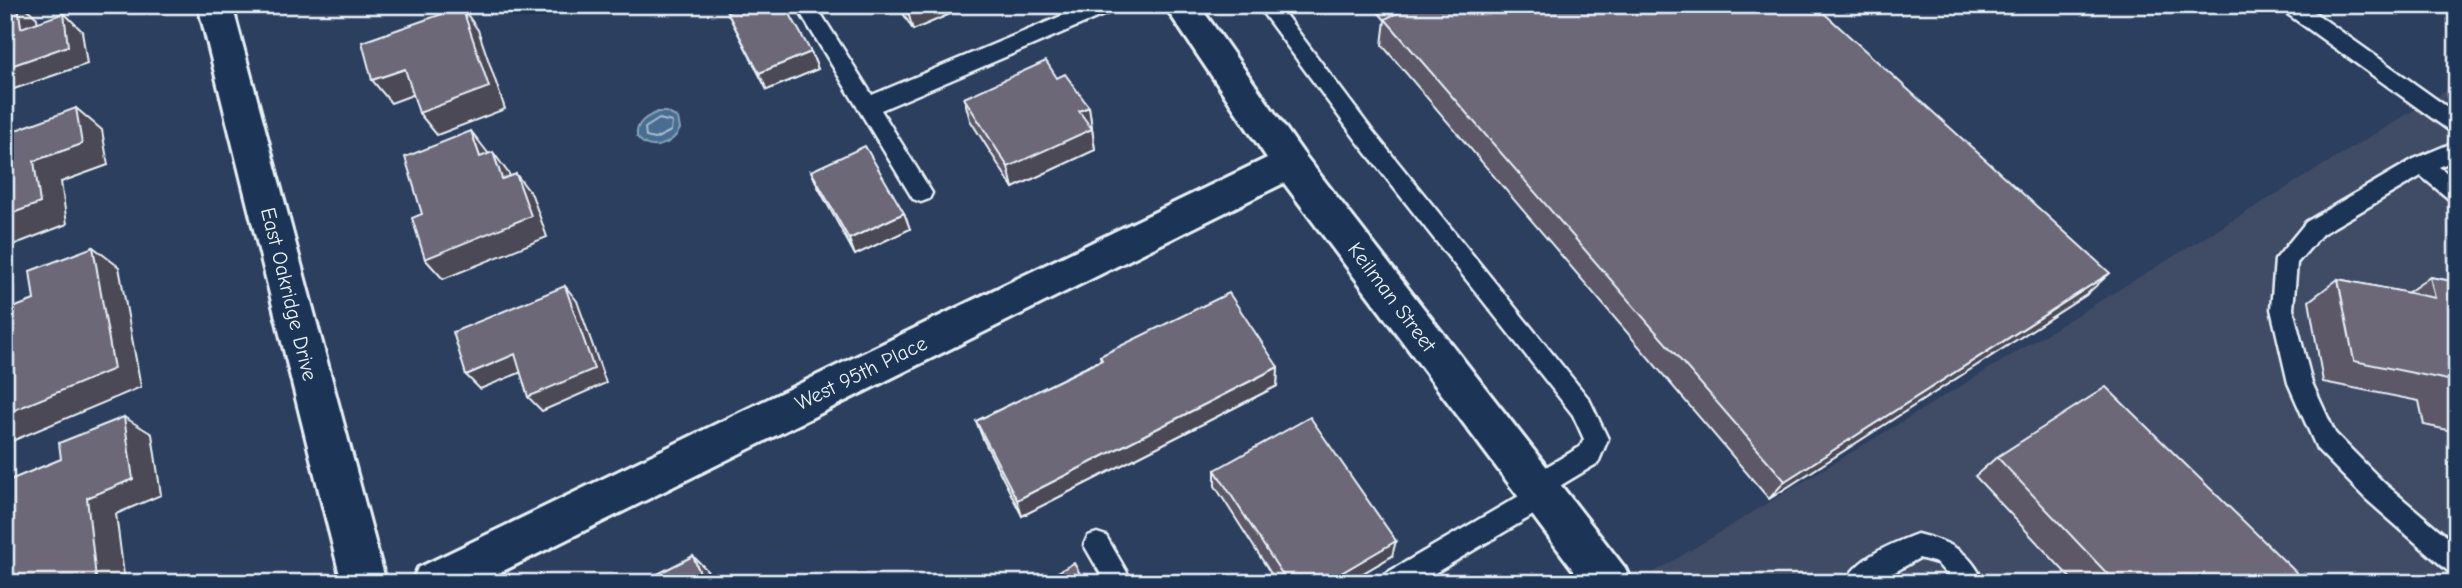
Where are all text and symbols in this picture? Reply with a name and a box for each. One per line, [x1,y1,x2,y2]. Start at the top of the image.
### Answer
street label: East Oakridge Drive [256,205,322,383]
street label: Keilman Street [1343,237,1442,357]
street label: West 95th Place [791,331,931,415]

